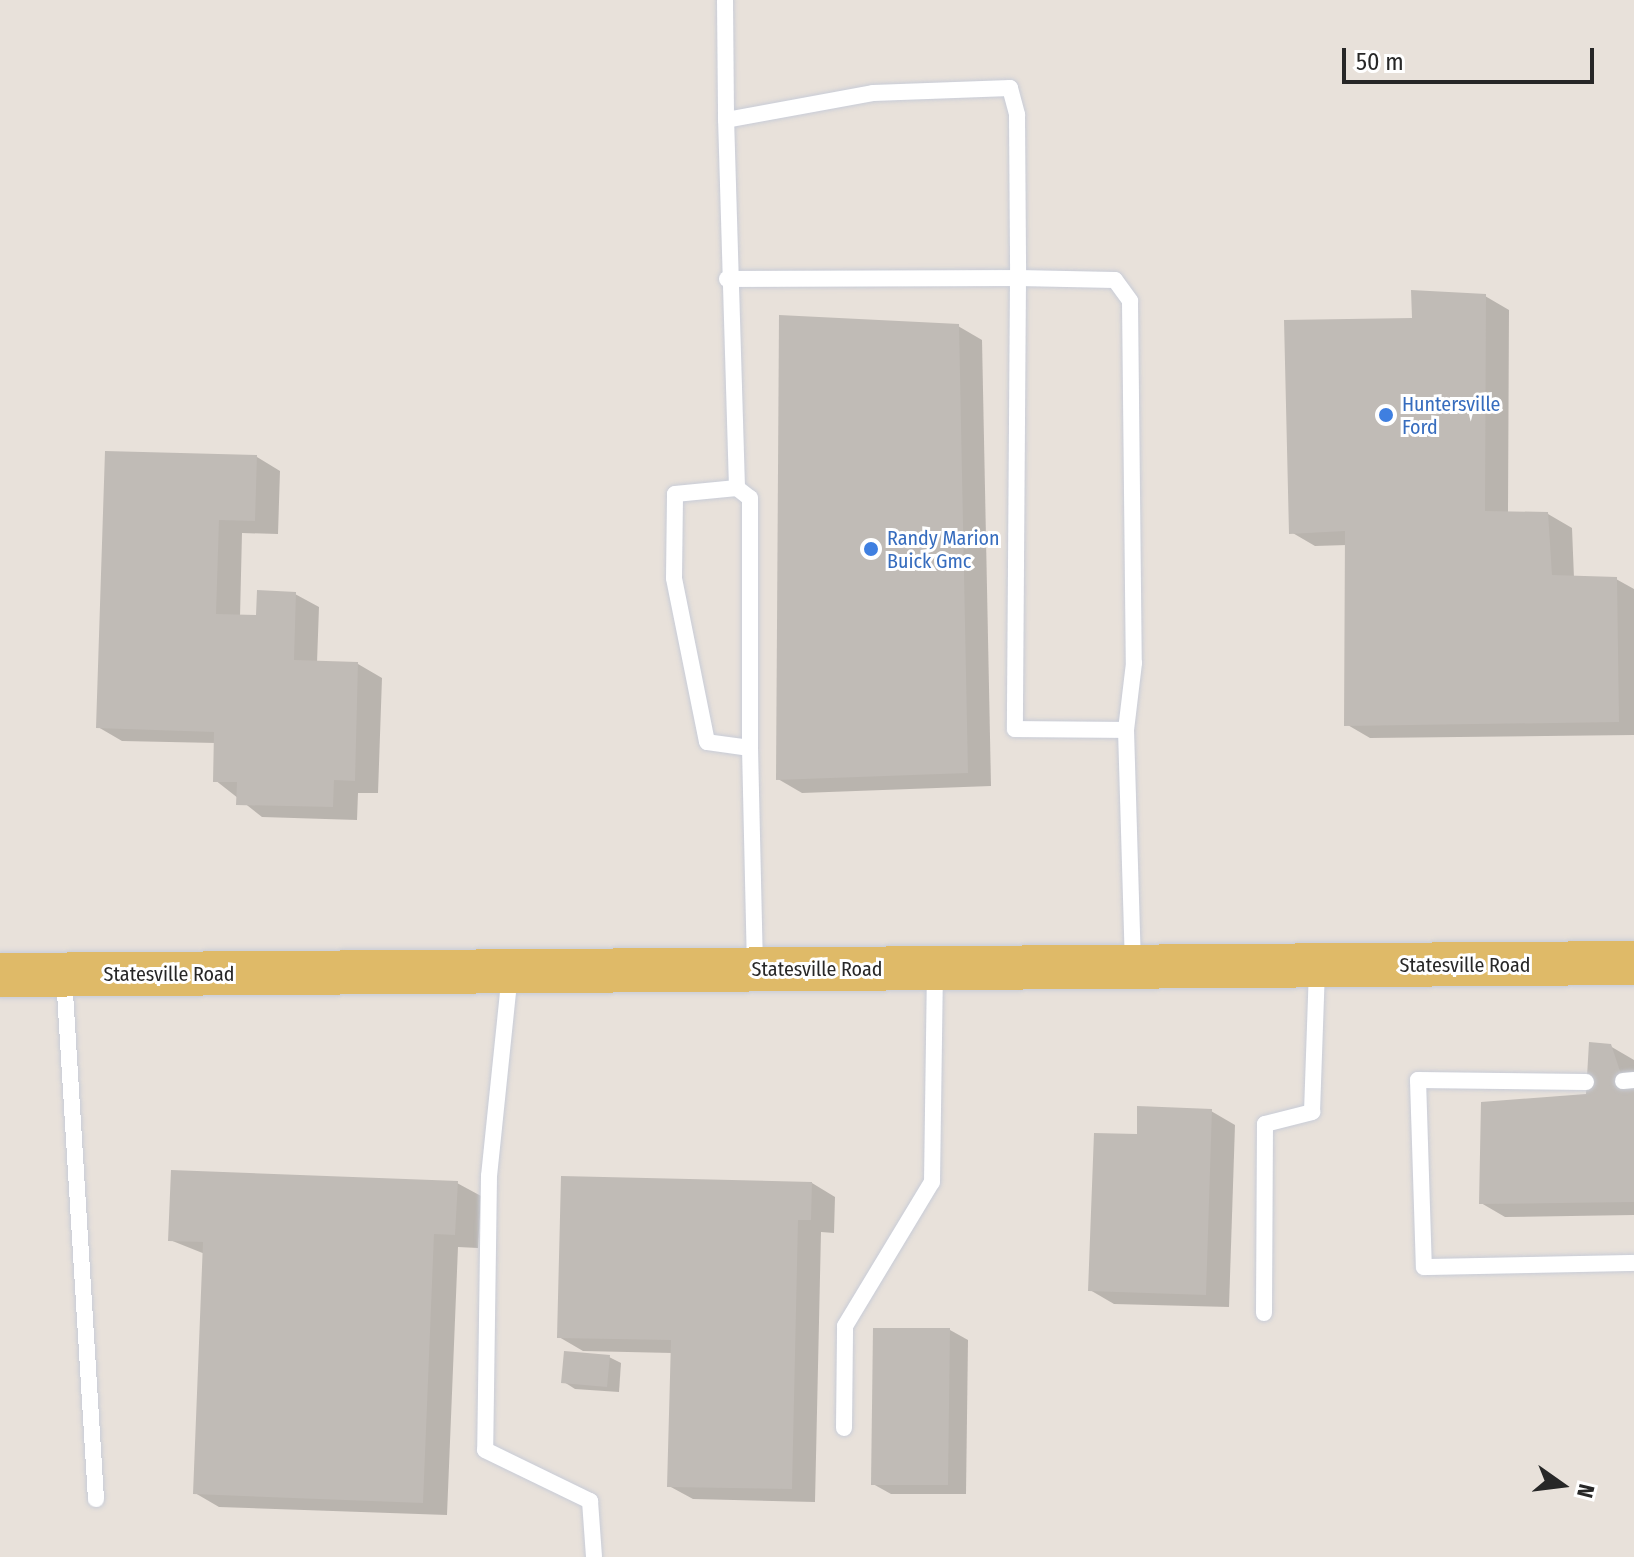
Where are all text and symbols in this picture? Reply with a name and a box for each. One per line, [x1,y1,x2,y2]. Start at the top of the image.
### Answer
scale bar [1346,32,1598,82]
text: 50 m [1356,48,1404,76]
place label: Huntersville Ford [1402,392,1500,439]
marker: Huntersville Ford [1377,406,1395,424]
place label: Randy Marion Buick Gmc [887,526,999,573]
marker: Randy Marion Buick Gmc [862,540,880,558]
street label: Statesville Road [1400,953,1530,977]
street label: Statesville Road [752,957,882,981]
street label: Statesville Road [104,962,234,986]
north arrow [1522,1445,1602,1525]
text: N [1571,1481,1600,1501]

